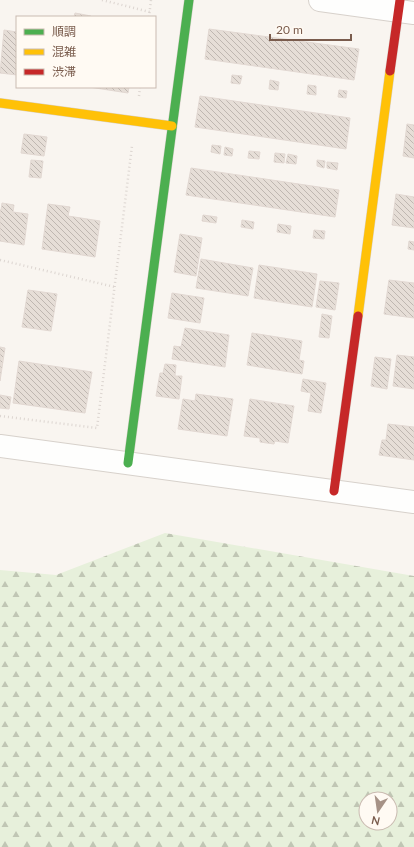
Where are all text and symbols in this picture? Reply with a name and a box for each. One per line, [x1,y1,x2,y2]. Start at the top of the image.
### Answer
legend [16,16,156,88]
scale bar [270,16,351,42]
text: 20 m [276,22,303,37]
text: 順調 [52,24,76,39]
text: 混雑 [52,44,76,59]
text: 渋滞 [52,64,76,79]
north arrow [358,791,398,831]
text: N [370,814,381,829]

